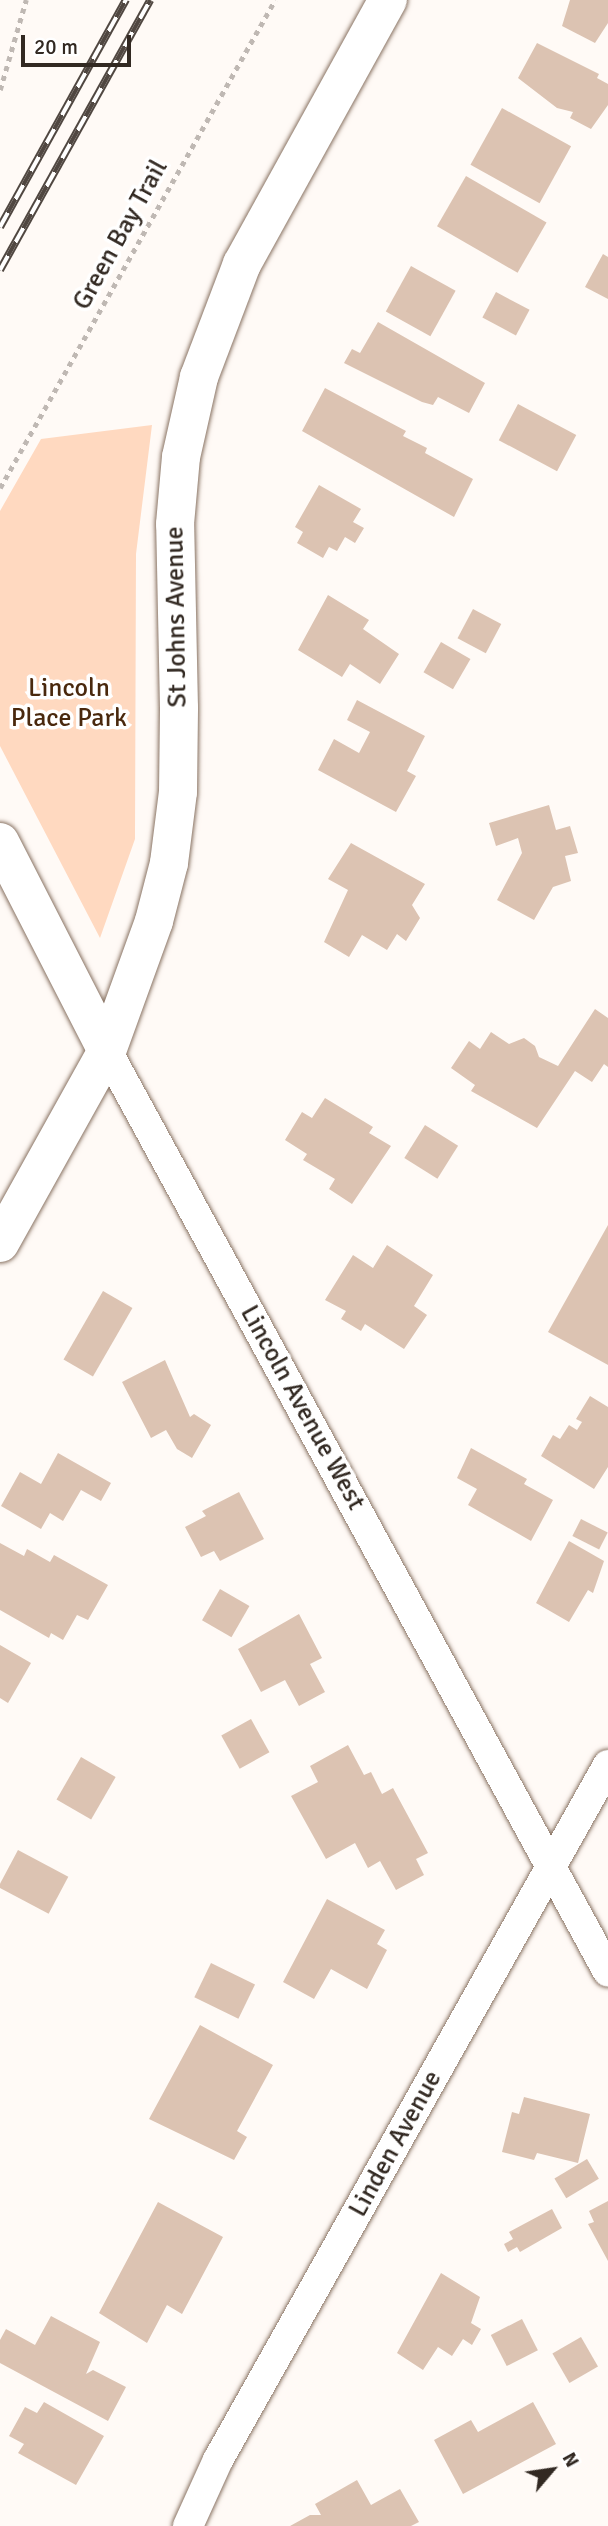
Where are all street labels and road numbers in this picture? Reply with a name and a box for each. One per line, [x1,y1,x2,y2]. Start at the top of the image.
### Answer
street label: Green Bay Trail [67,154,175,316]
street label: St Johns Avenue [160,526,194,708]
street label: Lincoln Avenue West [233,1300,371,1516]
street label: Linden Avenue [343,2065,449,2223]

